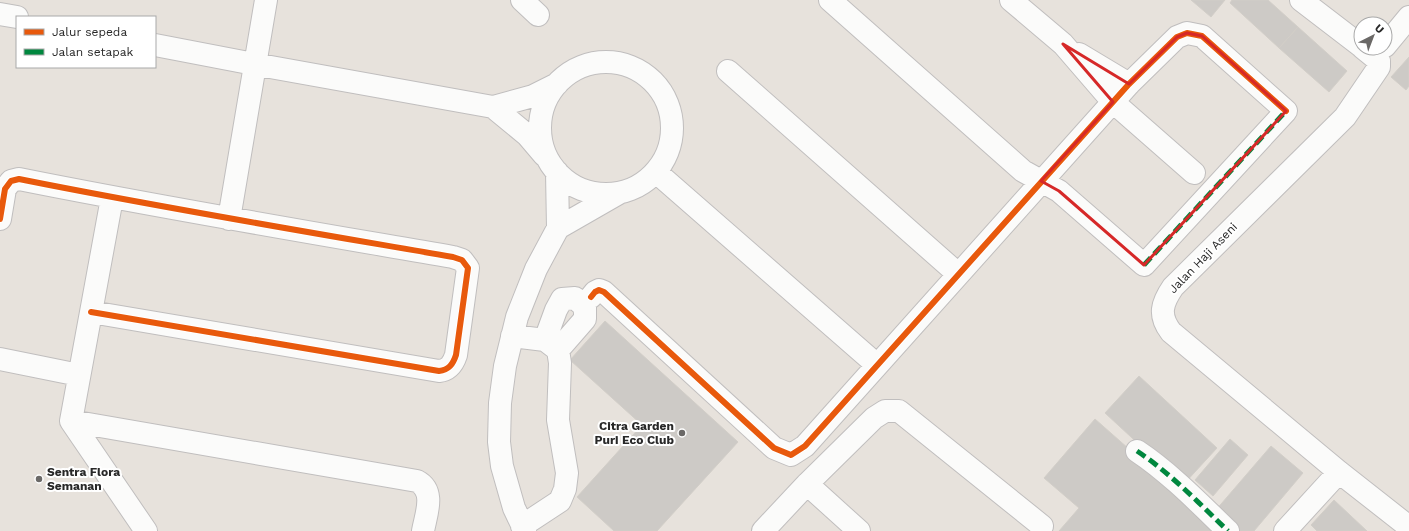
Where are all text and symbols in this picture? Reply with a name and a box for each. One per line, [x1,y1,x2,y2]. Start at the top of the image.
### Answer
legend [16,16,156,68]
north arrow [1353,16,1393,56]
text: U [1372,21,1387,37]
text: Jalur sepeda [52,25,127,39]
text: Jalan setapak [52,45,134,59]
street label: Jalan Haji Aseni [1166,220,1240,296]
place label: Citra Garden Puri Eco Club [595,419,674,447]
marker: Citra Garden Puri Eco Club [677,428,687,438]
place label: Sentra Flora Semanan [47,465,120,493]
marker: Sentra Flora Semanan [34,474,44,484]

